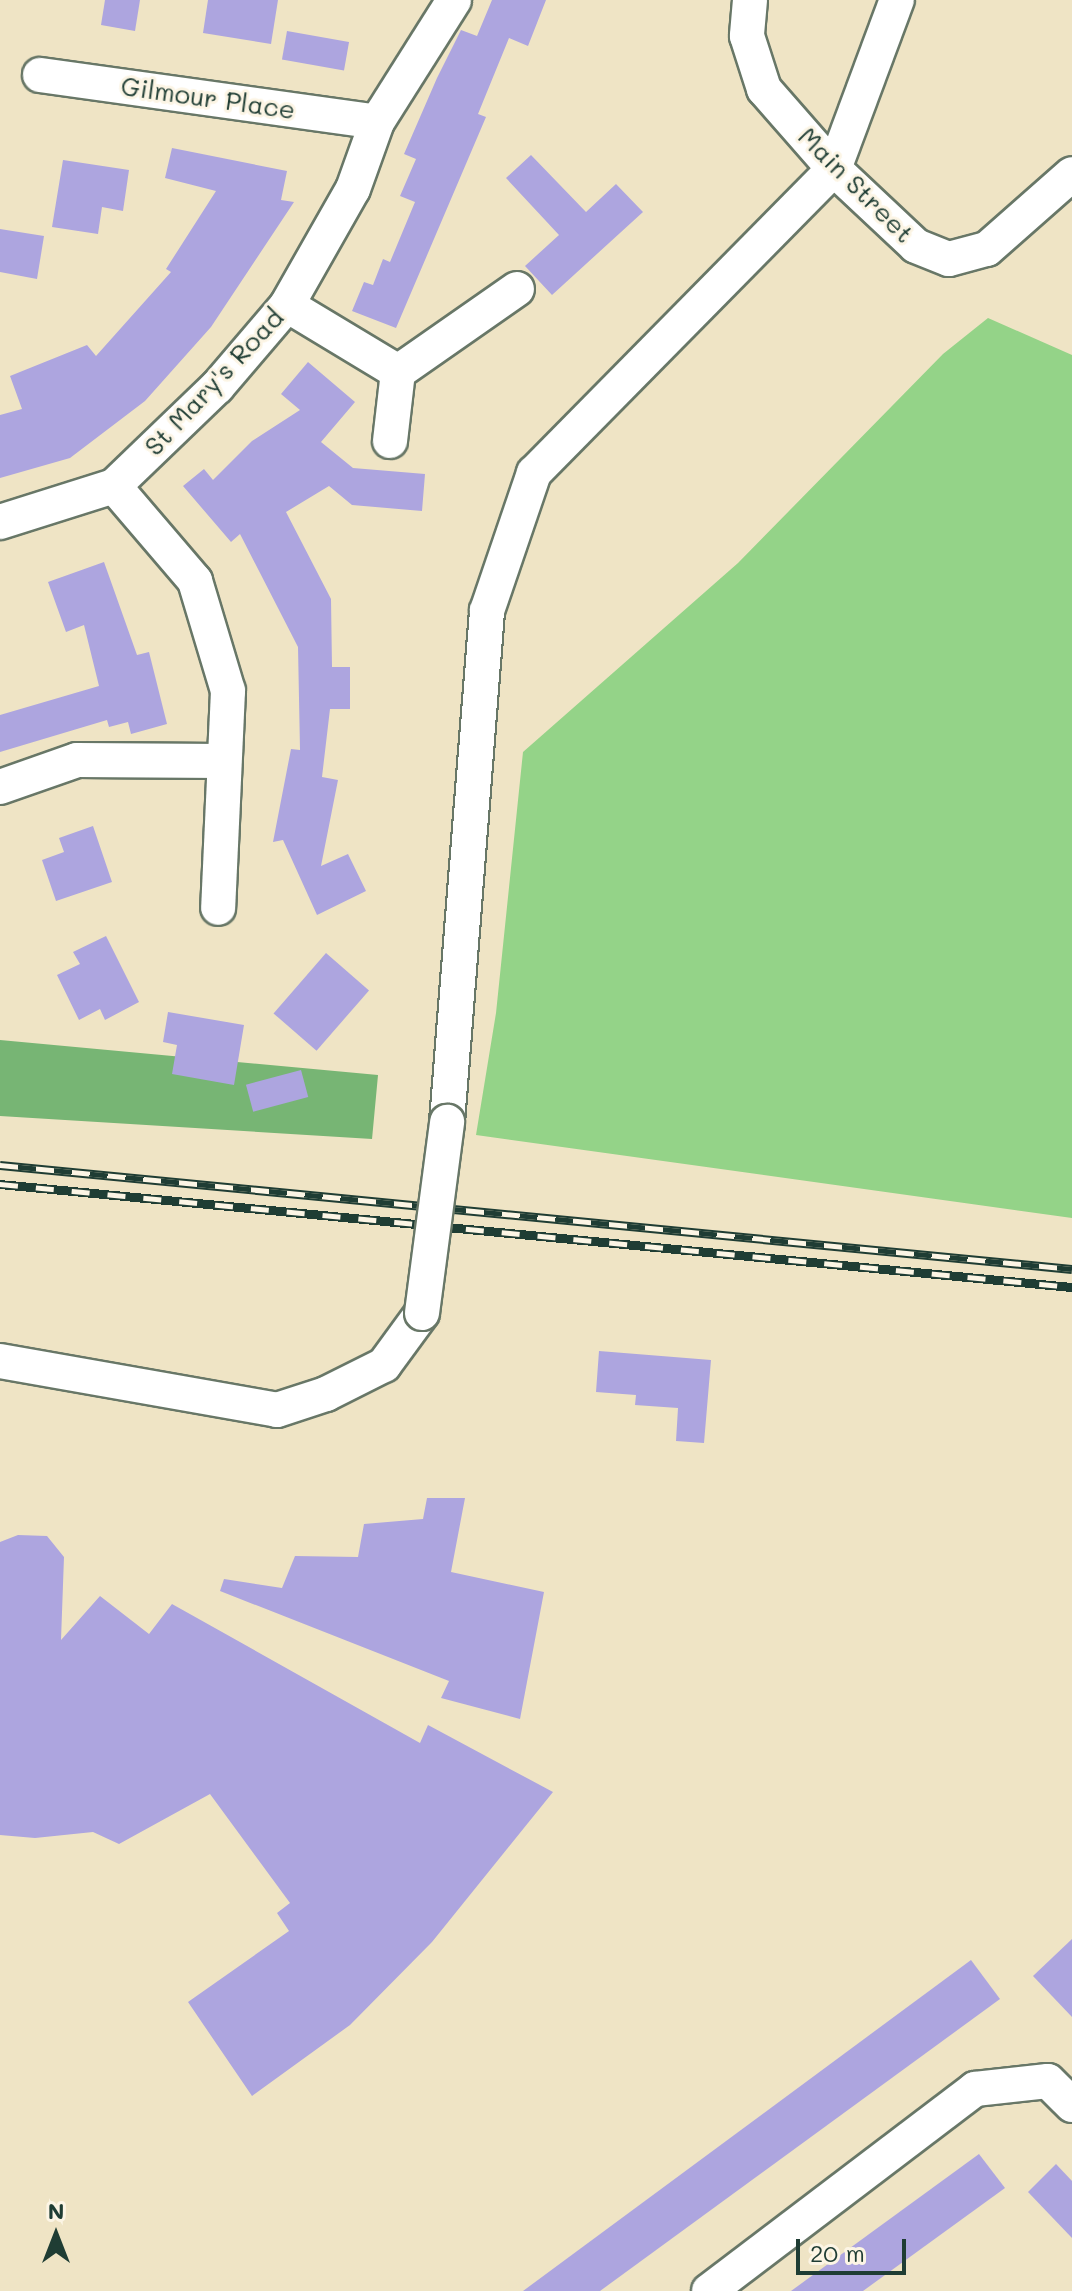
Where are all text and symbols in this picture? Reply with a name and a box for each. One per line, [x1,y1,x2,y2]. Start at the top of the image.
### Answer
street label: Gilmour Place [119,70,297,126]
street label: Main Street [792,121,920,249]
street label: St Mary's Road [138,302,290,462]
north arrow [16,2195,96,2275]
text: N [48,2196,64,2225]
scale bar [800,2223,910,2273]
text: 20 m [810,2237,865,2268]

